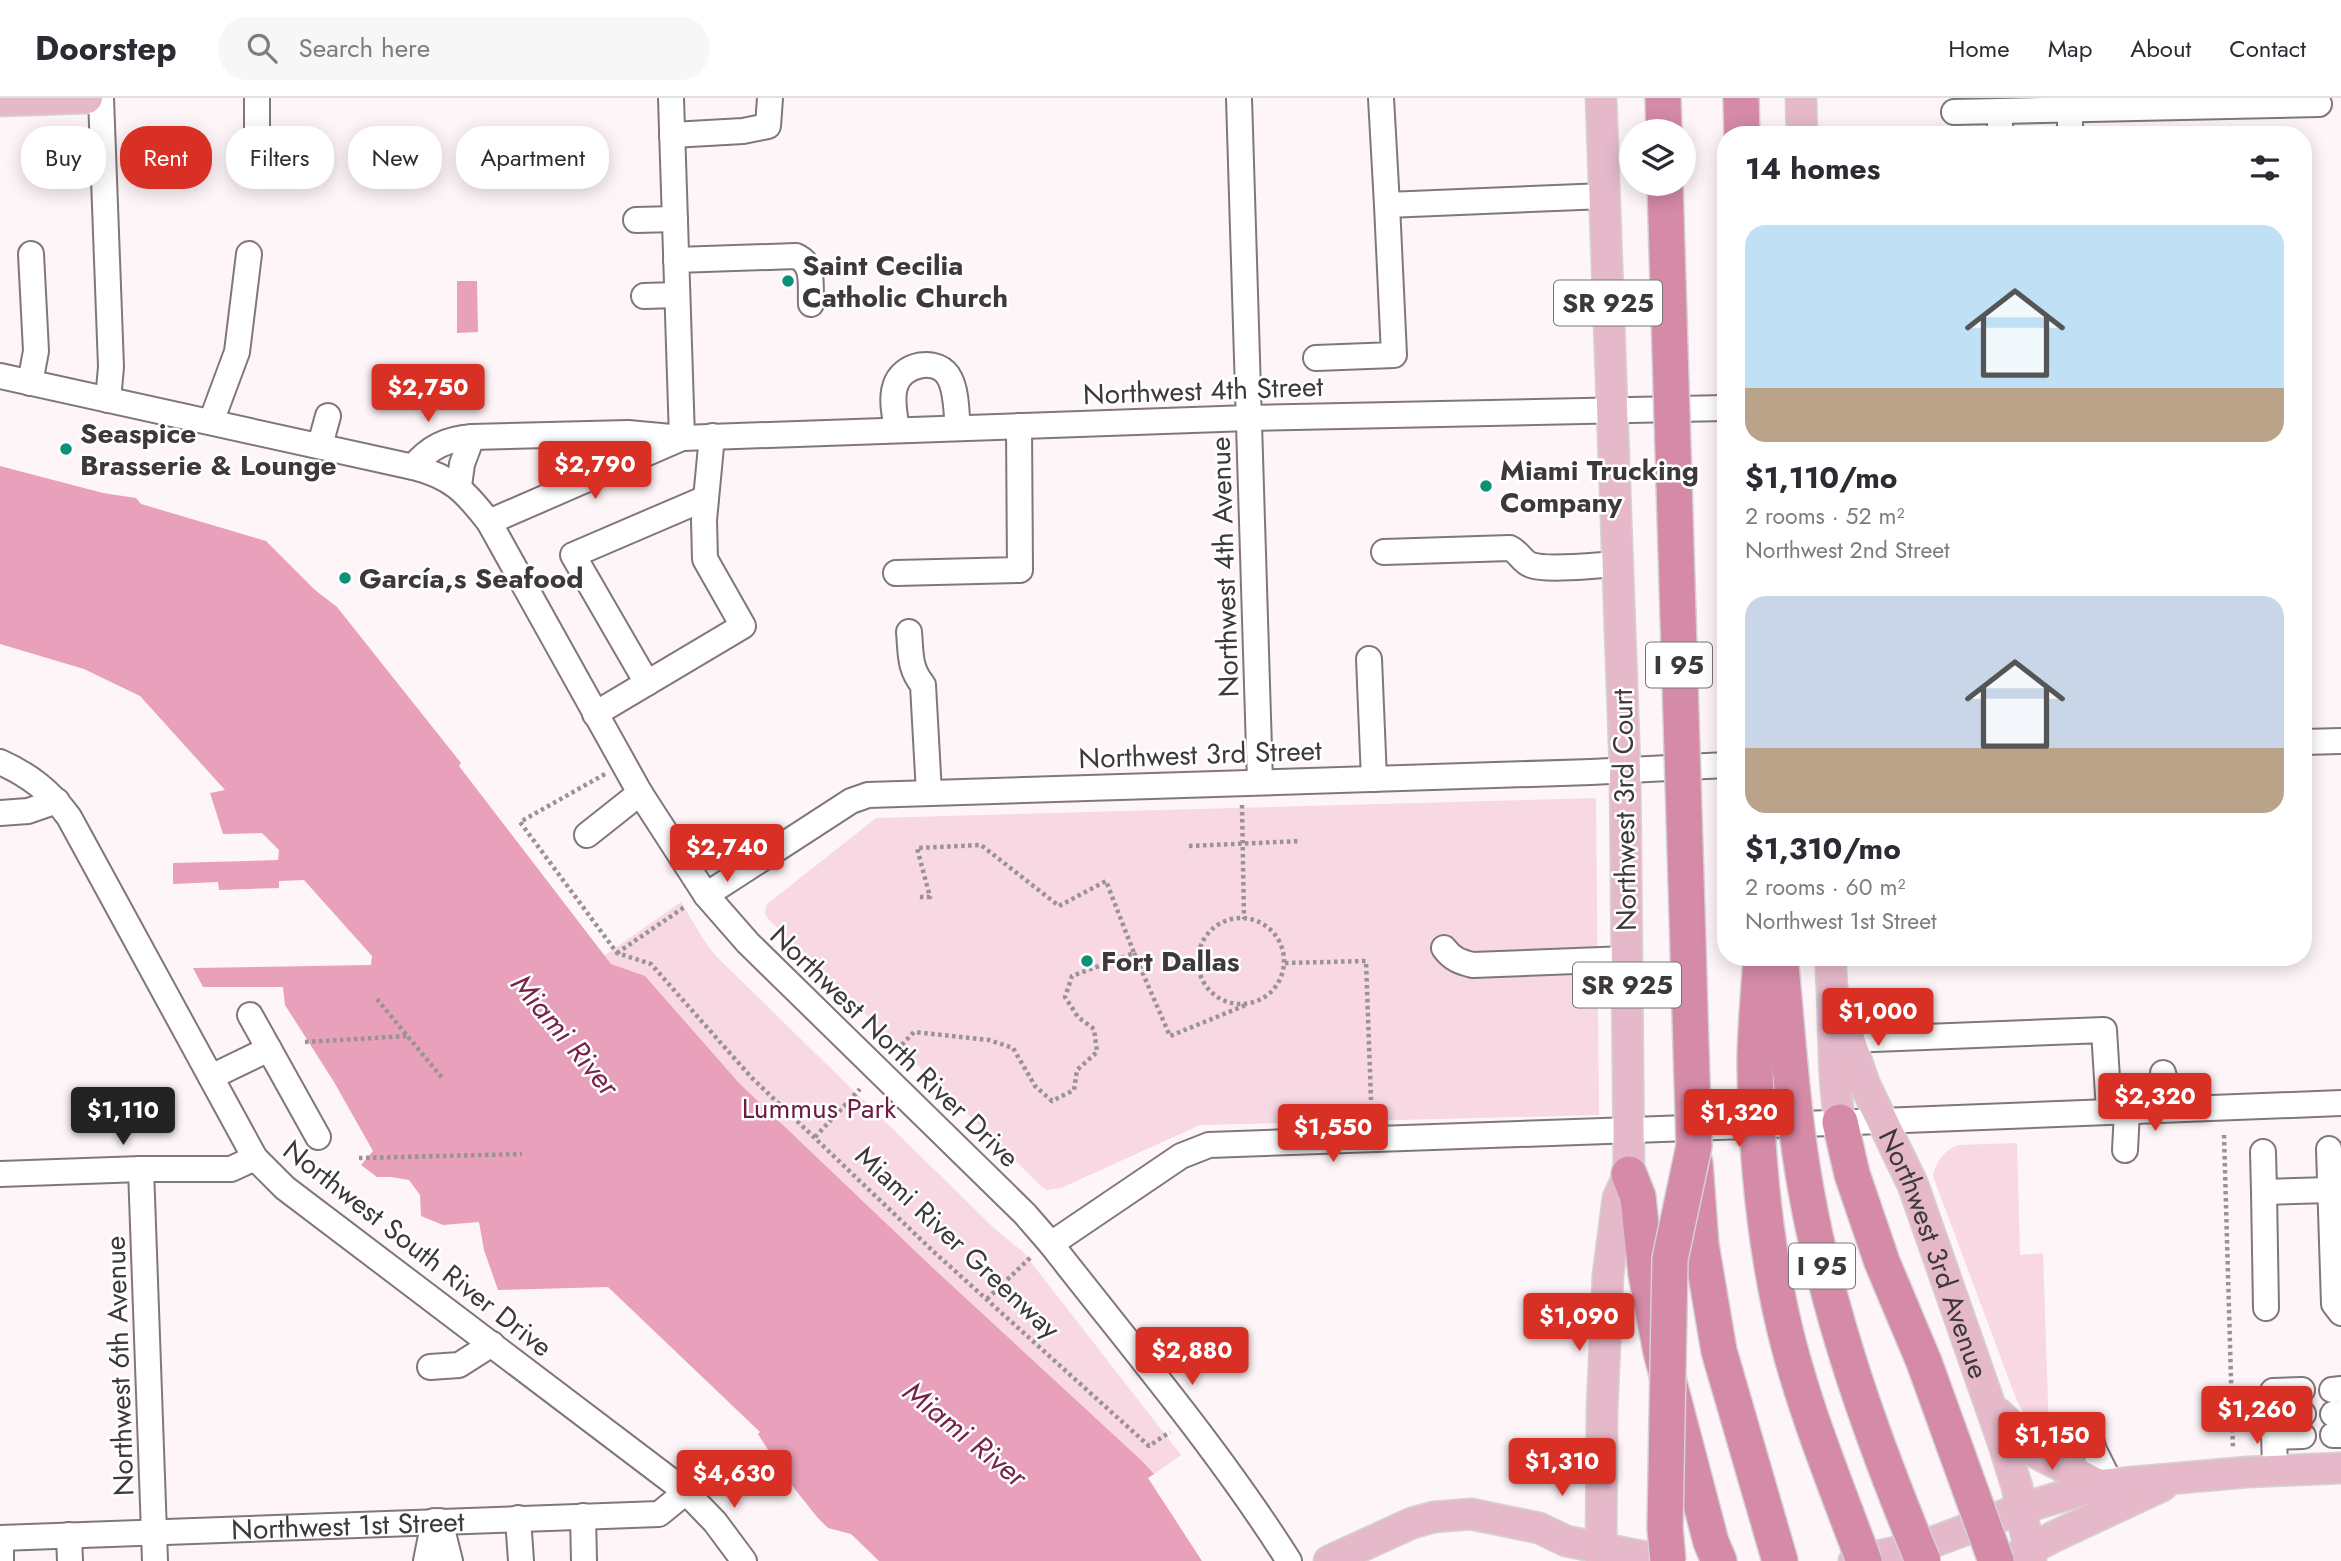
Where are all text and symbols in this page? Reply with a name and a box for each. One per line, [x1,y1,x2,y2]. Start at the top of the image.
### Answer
search box [219,17,709,80]
text: Doorstep [35,25,177,72]
icon: search [243,29,281,67]
text: Search here [299,29,430,67]
text: Home [1948,31,2010,66]
text: Map [2048,31,2092,66]
text: About [2130,31,2191,66]
text: Contact [2229,31,2306,66]
map controls [1619,119,1696,196]
button: layers [1619,119,1696,196]
chip: Buy [21,126,106,189]
chip: Rent [120,126,212,189]
chip: Filters [226,126,334,189]
chip: New [348,126,442,189]
chip: Apartment [456,126,609,189]
text: 14 homes [1745,147,1880,190]
icon: filters [2246,149,2284,187]
place label: Saint Cecilia Catholic Church [802,245,1008,318]
icon: home [1952,270,2078,396]
marker: Saint Cecilia Catholic Church [780,273,796,289]
road number: SR 925 [1554,280,1662,326]
pin: $2,750 [371,364,485,424]
street label: Northwest 4th Street [1082,366,1324,415]
text: $2,750 [388,370,468,404]
place label: Seaspice Brasserie & Lounge [80,413,337,486]
street label: Northwest 4th Avenue [1199,436,1250,698]
marker: Seaspice Brasserie & Lounge [58,441,74,457]
pin: $2,790 [538,442,652,501]
text: $2,790 [554,447,636,481]
place label: Miami Trucking Company [1500,450,1699,523]
text: $1,110/mo [1745,456,1898,499]
marker: Miami Trucking Company [1478,478,1494,494]
text: 2 rooms · 52 m² [1745,499,1904,533]
text: Northwest 2nd Street [1745,533,1950,567]
place label: García,s Seafood [359,558,583,599]
marker: García,s Seafood [337,570,353,586]
icon: home [1952,641,2078,767]
road number: I 95 [1646,642,1712,688]
street label: Northwest 3rd Court [1602,688,1647,931]
street label: Northwest 3rd Street [1078,730,1323,779]
pin: $2,740 [670,824,784,884]
text: $1,310/mo [1745,827,1901,870]
text: $2,740 [686,830,768,864]
text: 2 rooms · 60 m² [1745,870,1905,904]
text: Northwest 1st Street [1745,904,1937,938]
street label: Northwest North River Drive [761,916,1029,1177]
place label: Fort Dallas [1101,941,1240,982]
marker: Fort Dallas [1079,953,1095,969]
road number: SR 925 [1573,962,1681,1007]
water label: Miami River [501,964,631,1107]
pin: $1,000 [1821,988,1935,1048]
text: $1,000 [1838,994,1918,1028]
pin: $2,320 [2098,1074,2212,1133]
text: $2,320 [2114,1079,2196,1113]
pin: $1,110 [66,1088,180,1147]
park label: Lummus Park [742,1088,897,1129]
pin: $1,320 [1682,1090,1796,1149]
text: $1,110 [87,1093,159,1127]
text: $1,320 [1700,1095,1778,1129]
pin: $1,550 [1276,1104,1390,1164]
text: $1,550 [1294,1110,1372,1144]
street label: Northwest 3rd Avenue [1868,1122,1999,1384]
street label: Northwest South River Drive [274,1130,561,1367]
street label: Miami River Greenway [846,1136,1070,1349]
street label: Northwest 6th Avenue [94,1235,145,1497]
road number: I 95 [1789,1244,1855,1288]
pin: $1,090 [1522,1294,1636,1353]
text: $1,090 [1539,1299,1619,1333]
pin: $2,880 [1135,1328,1249,1387]
text: $2,880 [1152,1333,1232,1367]
water label: Miami River [894,1370,1038,1498]
pin: $1,260 [2200,1386,2314,1446]
text: $1,260 [2217,1392,2297,1426]
pin: $1,150 [1995,1412,2109,1472]
text: $1,150 [2014,1418,2090,1452]
pin: $1,310 [1505,1438,1619,1498]
text: $1,310 [1525,1444,1599,1478]
pin: $4,630 [677,1450,791,1510]
text: $4,630 [693,1456,775,1490]
street label: Northwest 1st Street [230,1501,465,1551]

